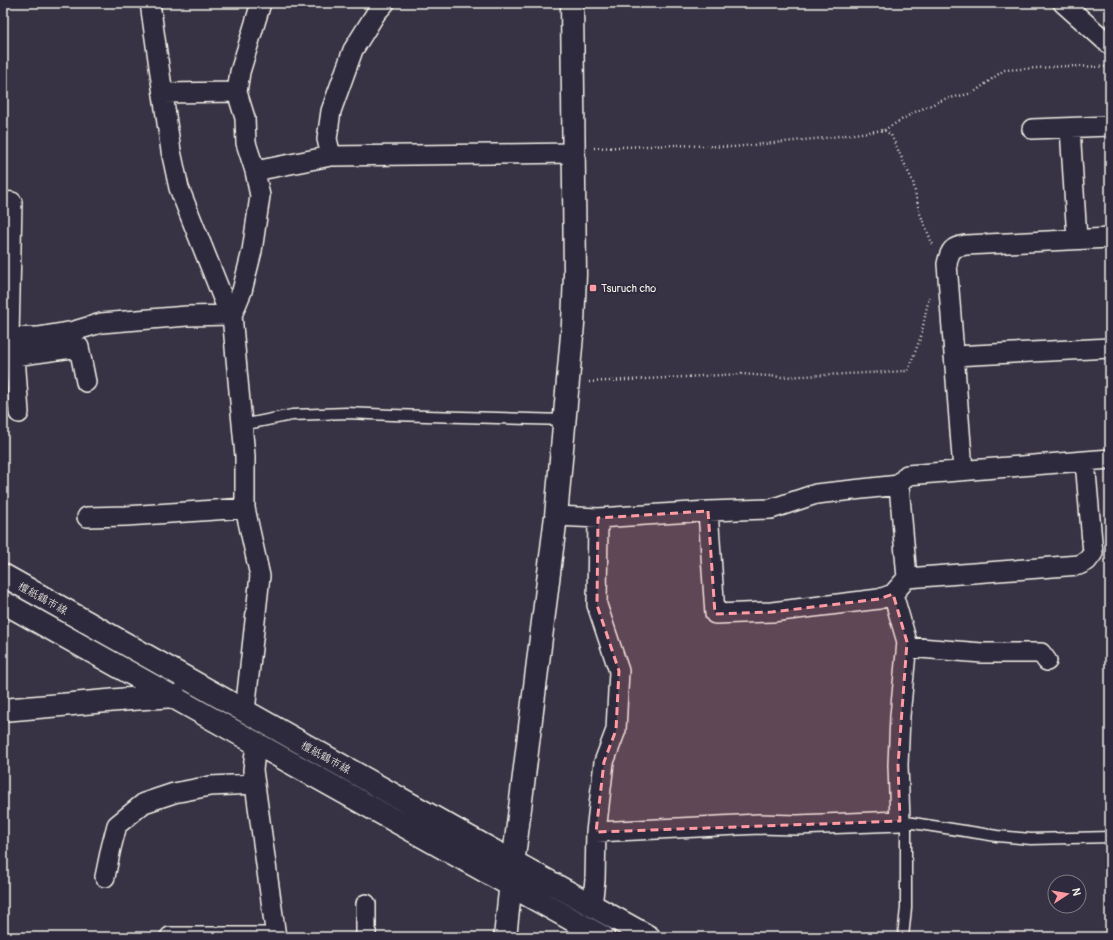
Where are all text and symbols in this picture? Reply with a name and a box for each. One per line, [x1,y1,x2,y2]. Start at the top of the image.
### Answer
place label: Tsuruch cho [601,282,656,295]
marker: Tsuruch cho [588,283,598,293]
street label: 檀紙鶴市線 [16,579,70,617]
street label: 檀紙鶴市線 [299,738,353,776]
north arrow [1047,874,1087,914]
text: N [1069,887,1084,898]

